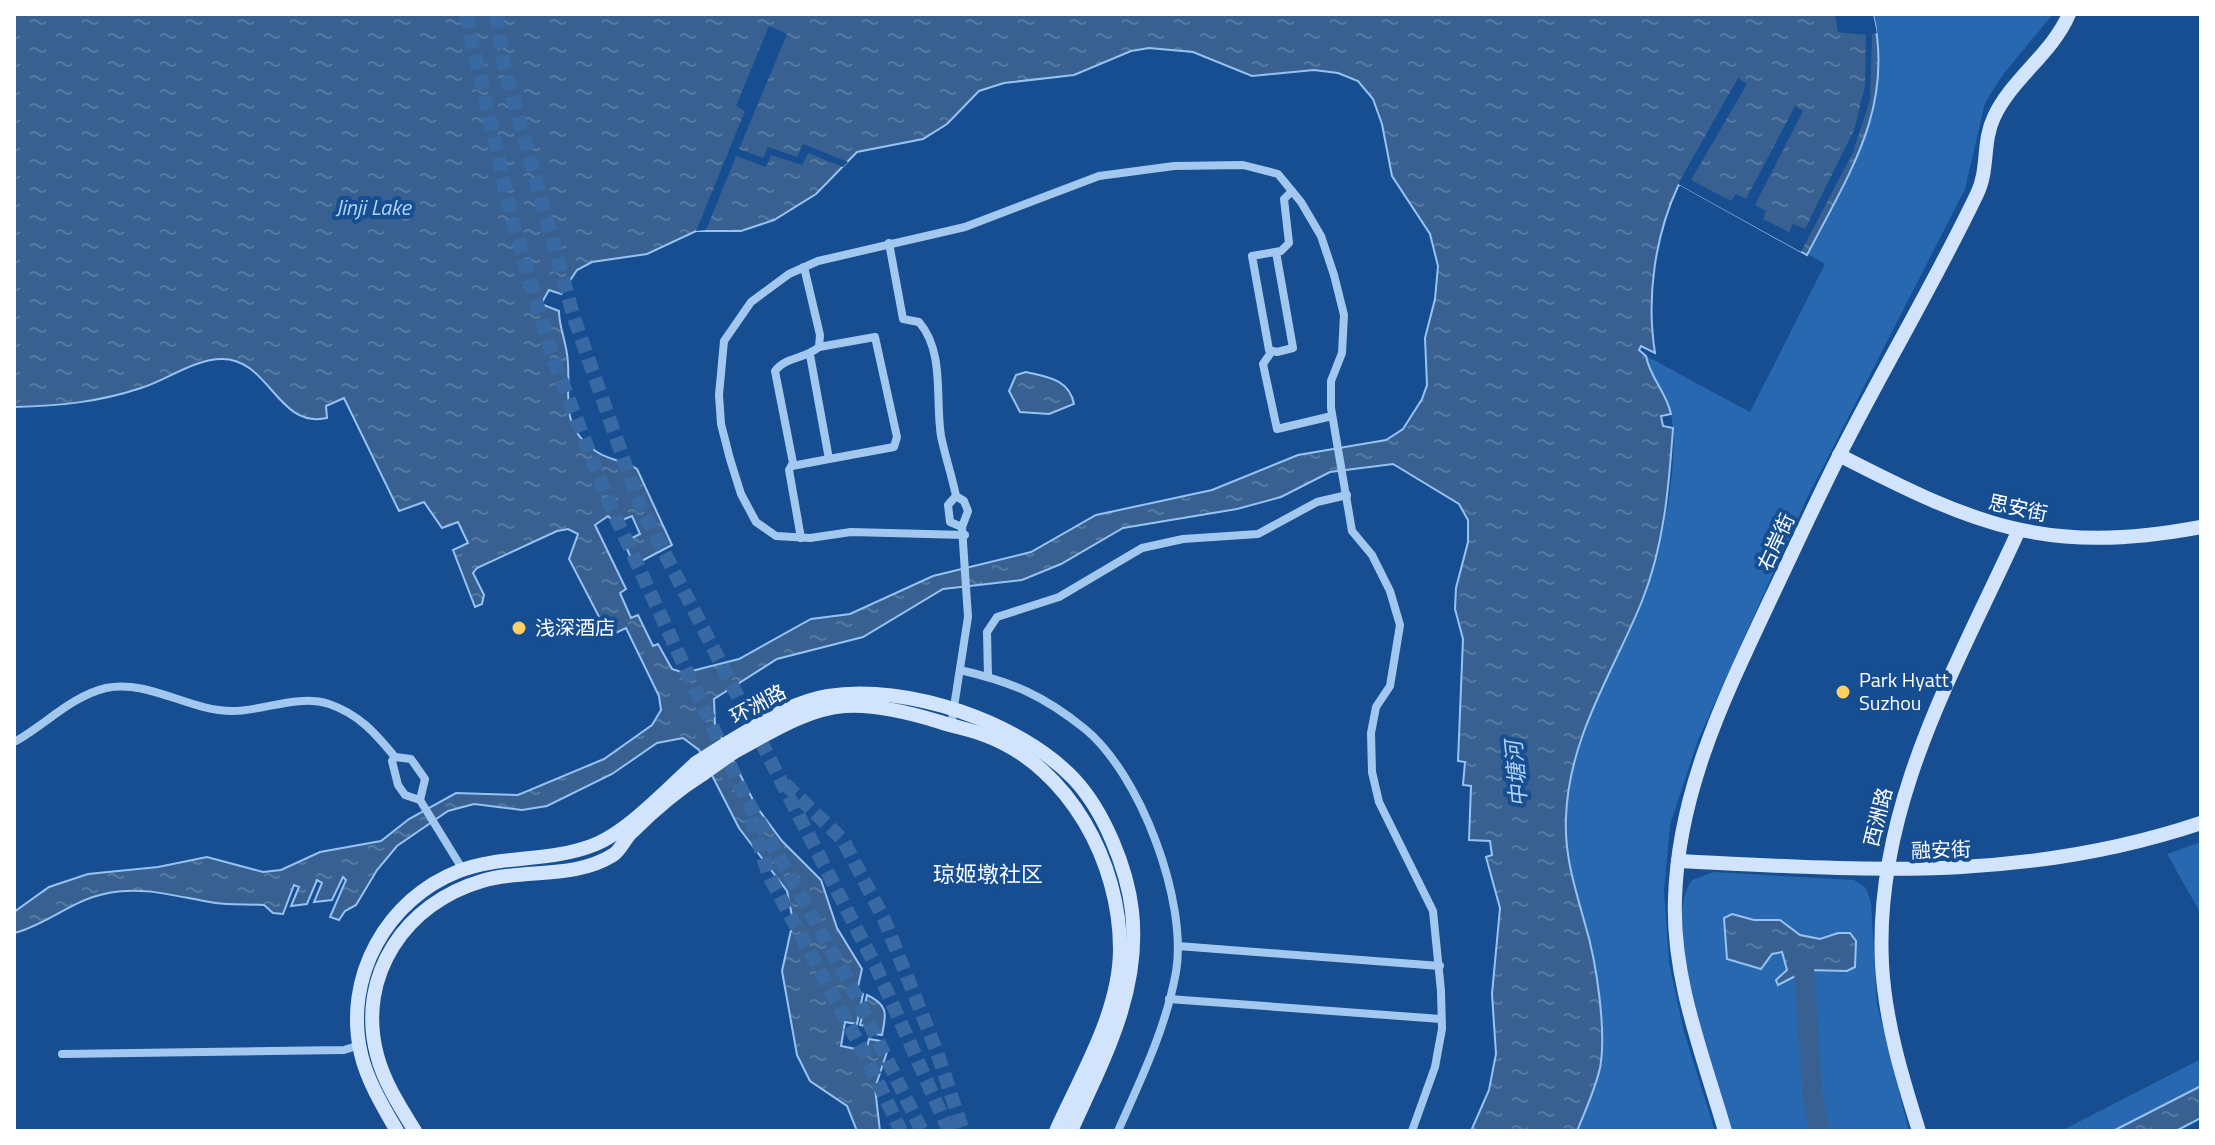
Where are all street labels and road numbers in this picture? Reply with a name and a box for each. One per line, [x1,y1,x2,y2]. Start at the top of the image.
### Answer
street label: 思安街 [1986,486,2051,529]
street label: 右岸街 [1749,508,1802,576]
street label: 环洲路 [724,676,792,731]
street label: 西洲路 [1855,784,1900,850]
street label: 融安街 [1910,833,1972,866]

